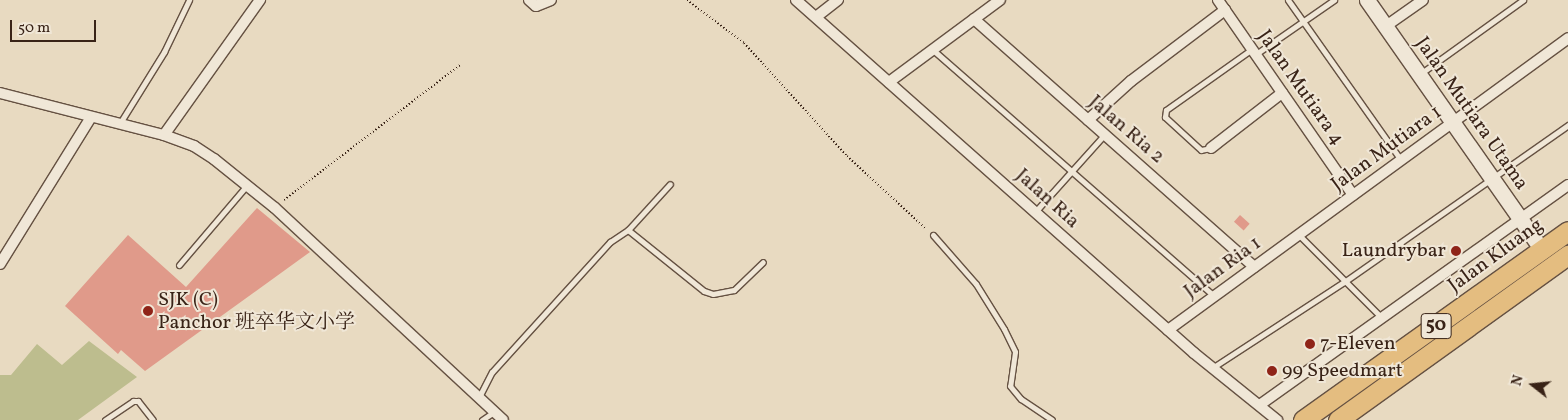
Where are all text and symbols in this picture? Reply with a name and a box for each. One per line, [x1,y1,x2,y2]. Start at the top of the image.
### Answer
scale bar [12,10,99,42]
text: 50 m [18,18,50,39]
street label: Jalan Mutiara 4 [1251,26,1349,150]
street label: Jalan Mutiara Utama [1409,33,1533,195]
street label: Jalan Ria 2 [1083,90,1169,170]
street label: Jalan Mutiara 1 [1327,101,1447,197]
street label: Jalan Ria [1010,164,1084,234]
street label: Jalan Kluang [1444,214,1548,298]
street label: Jalan Ria 1 [1180,232,1266,304]
place label: Laundrybar [1342,239,1446,263]
marker: Laundrybar [1450,245,1462,257]
place label: SJK (C) Panchor 班卒华文小学 [158,288,355,335]
marker: SJK (C) Panchor 班卒华文小学 [142,305,154,317]
road number: 50 [1420,310,1452,342]
place label: 7-Eleven [1320,332,1396,356]
marker: 7-Eleven [1304,338,1316,350]
place label: 99 Speedmart [1282,359,1403,383]
north arrow [1508,360,1558,410]
marker: 99 Speedmart [1266,365,1278,377]
text: N [1508,373,1529,388]

